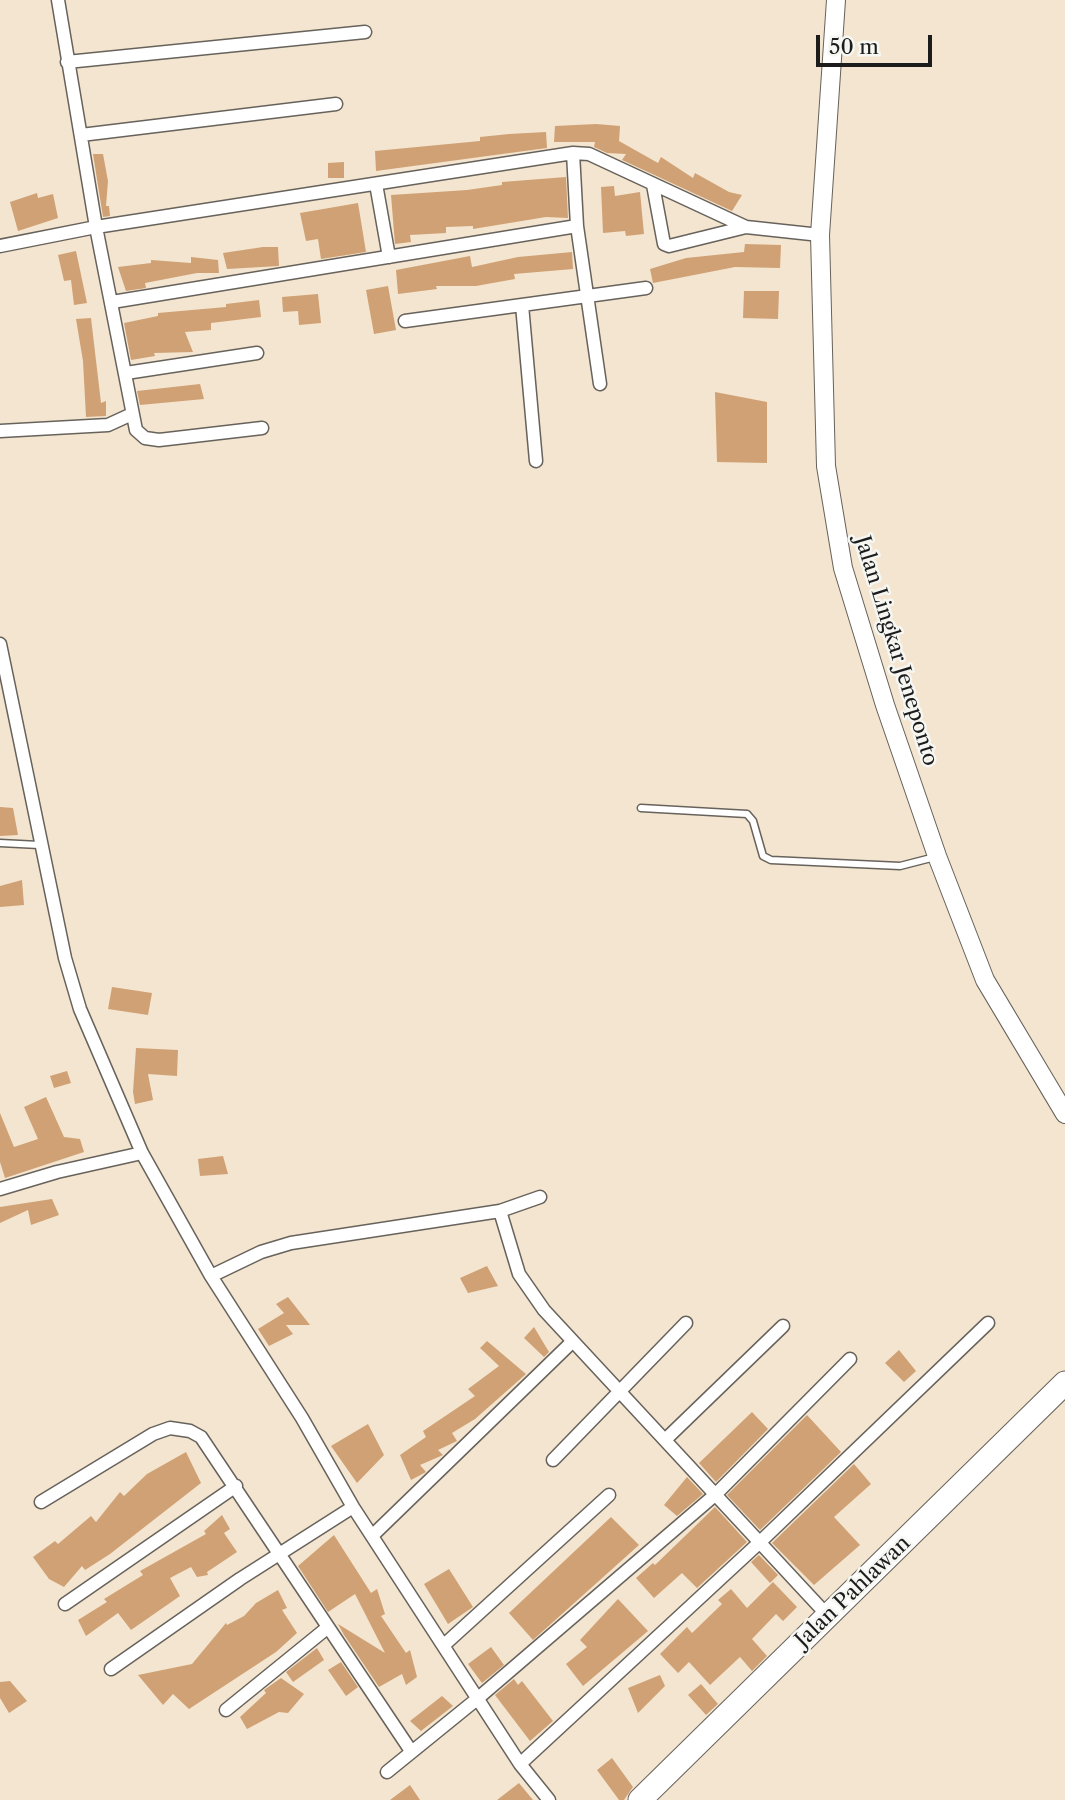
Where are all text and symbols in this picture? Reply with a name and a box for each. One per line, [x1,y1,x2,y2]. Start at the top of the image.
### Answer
scale bar [820,21,936,65]
text: 50 m [829,34,879,59]
street label: Jalan Lingkar Jeneponto [849,533,943,769]
street label: Jalan Pahlawan [790,1531,916,1653]

